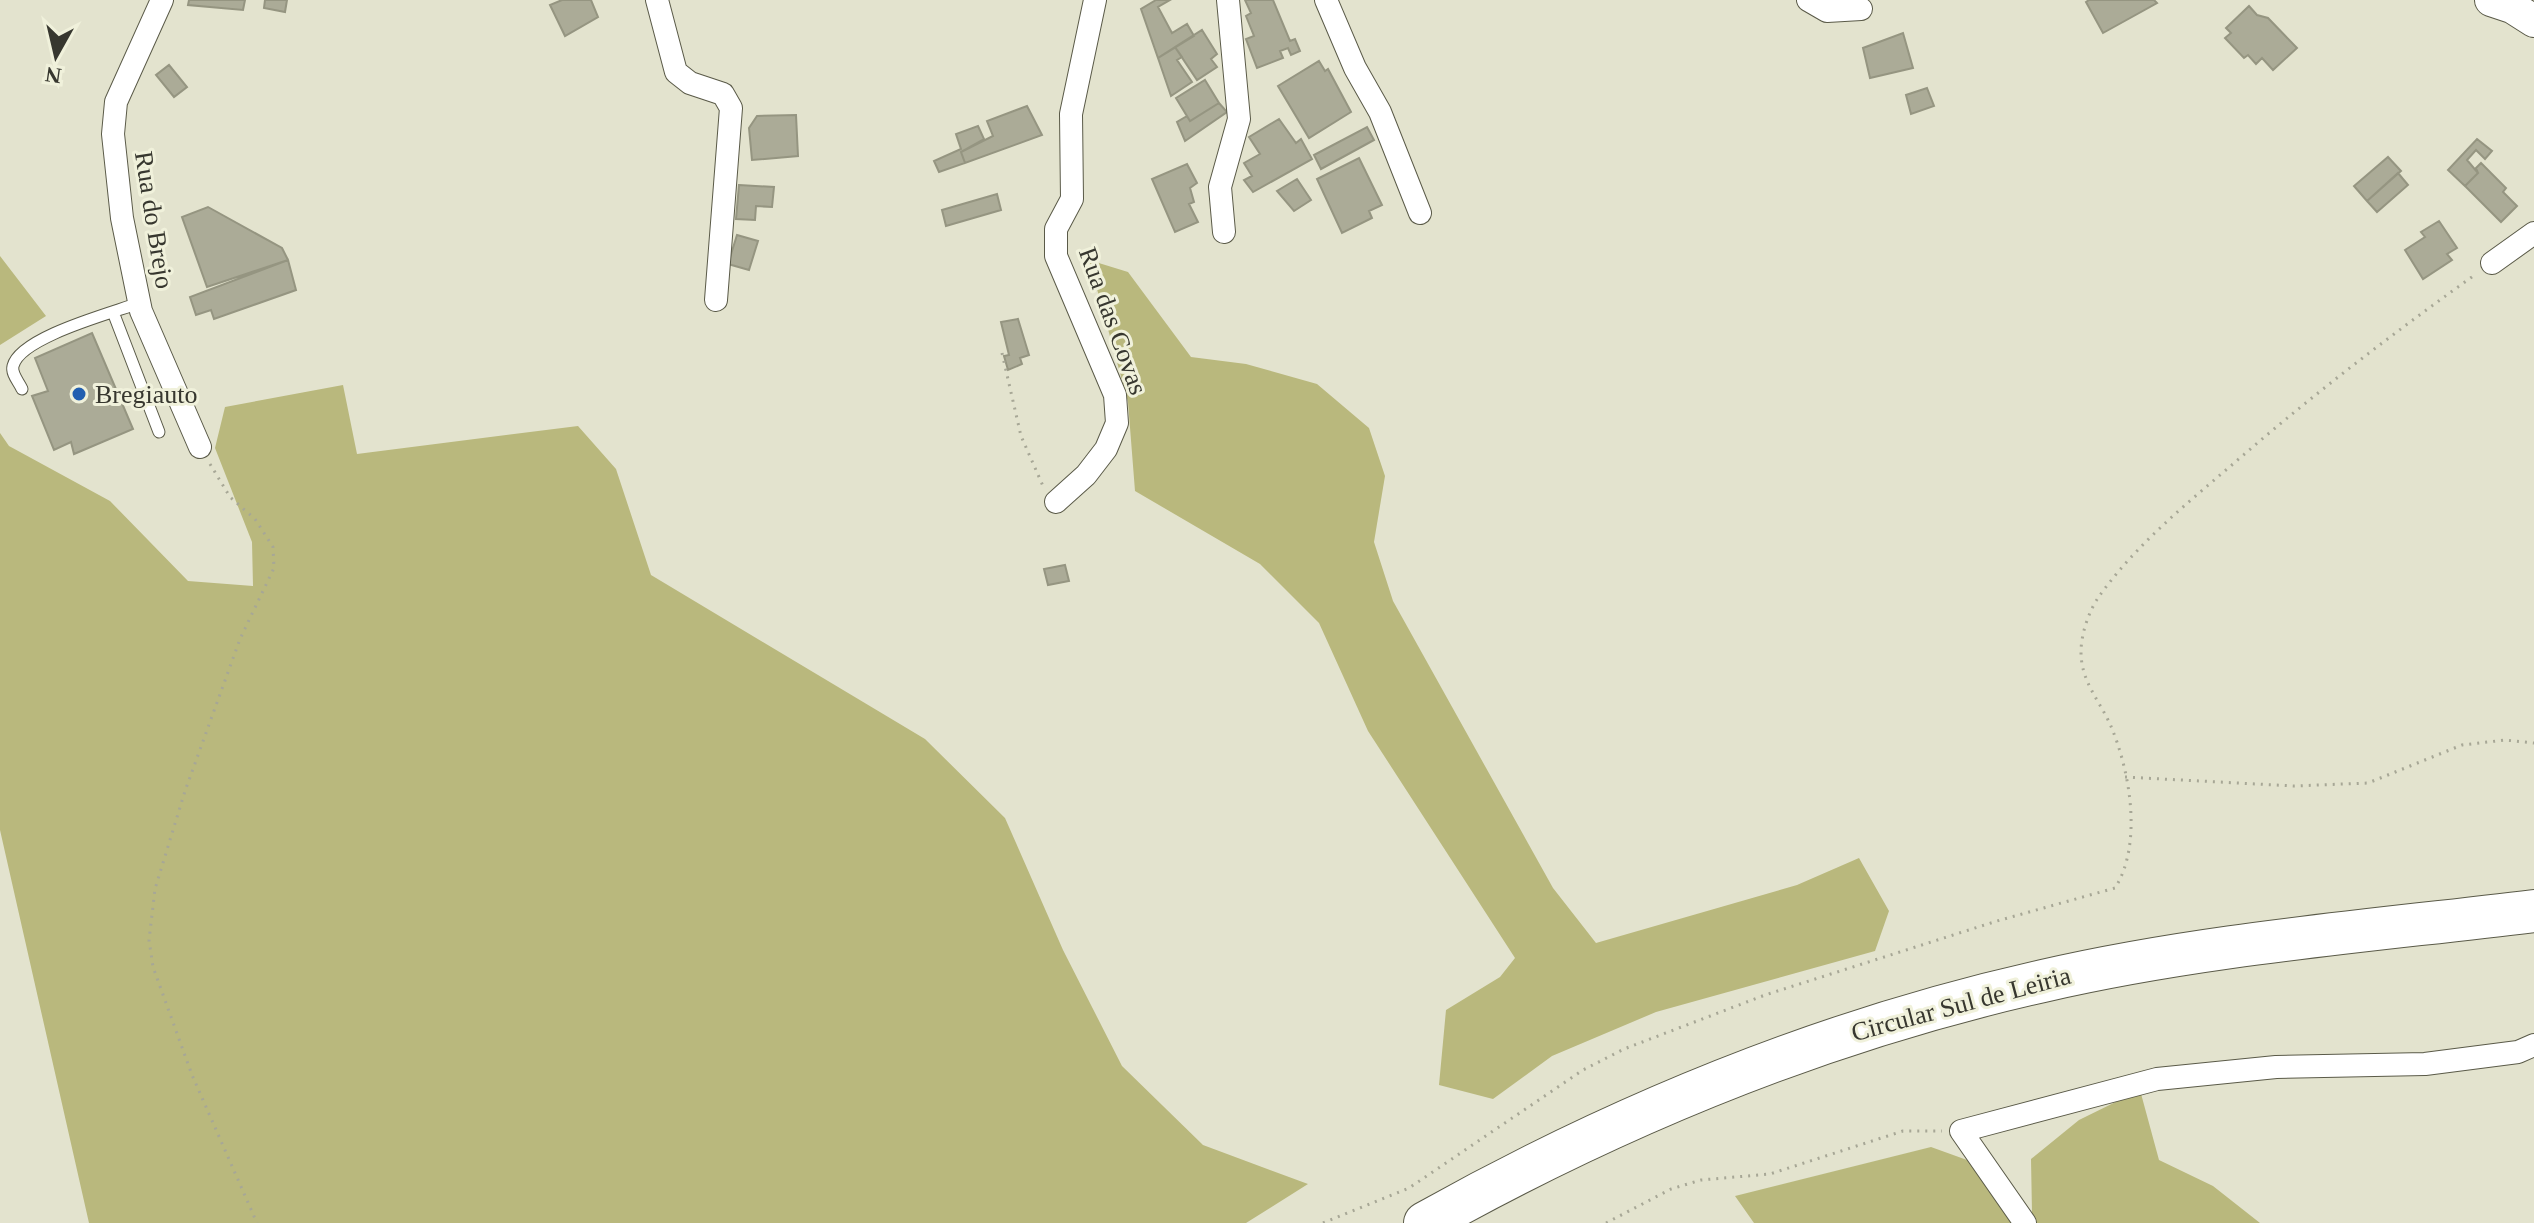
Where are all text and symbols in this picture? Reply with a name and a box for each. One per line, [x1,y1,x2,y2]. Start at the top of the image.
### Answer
north arrow [16,16,96,96]
text: N [44,62,63,89]
street label: Rua do Brejo [129,149,179,291]
street label: Rua das Covas [1073,243,1153,399]
place label: Bregiauto [95,380,198,409]
marker: Bregiauto [70,385,88,403]
street label: Circular Sul de Leiria [1848,961,2074,1047]

